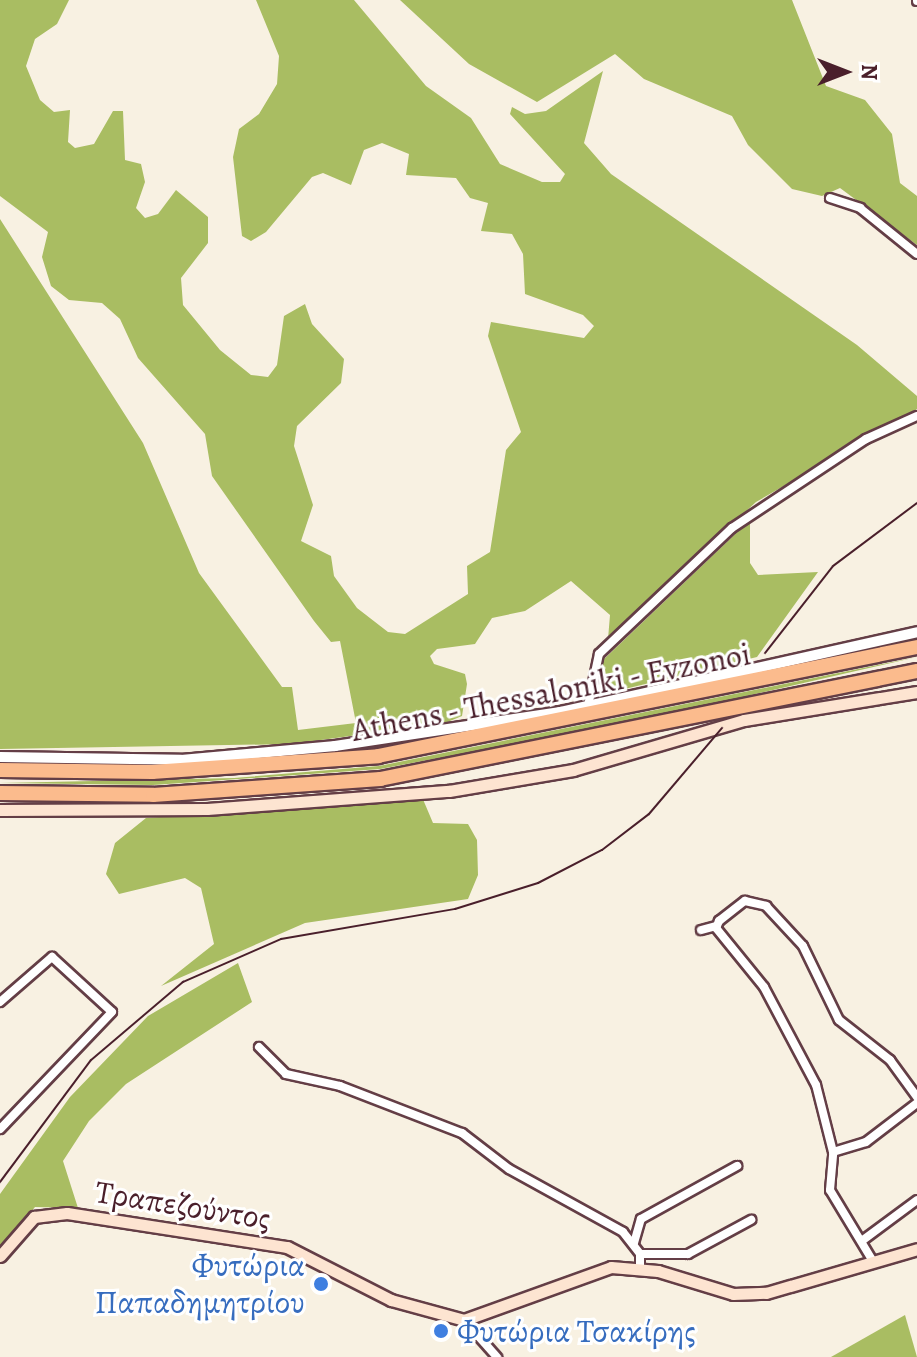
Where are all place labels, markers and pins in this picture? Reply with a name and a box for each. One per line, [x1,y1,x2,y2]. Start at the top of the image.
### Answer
place label: Φυτώρια Παπαδημητρίου [95,1247,305,1322]
marker: Φυτώρια Παπαδημητρίου [312,1275,330,1293]
place label: Φυτώρια Τσακίρης [457,1312,696,1350]
marker: Φυτώρια Τσακίρης [432,1322,450,1340]

